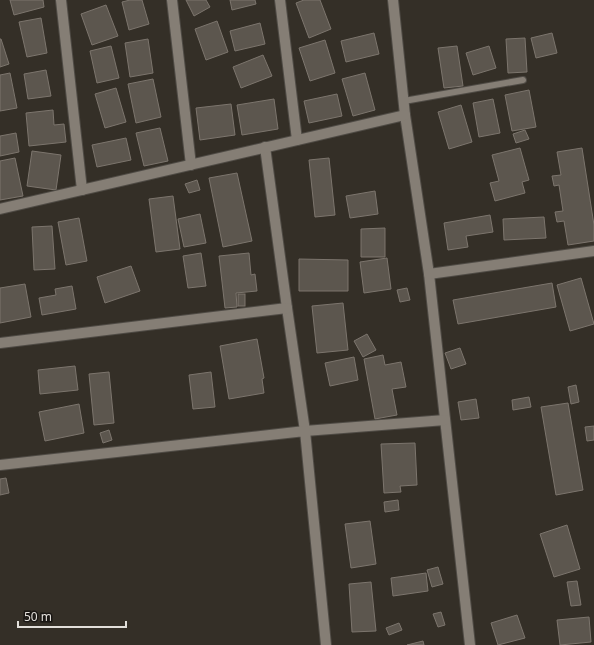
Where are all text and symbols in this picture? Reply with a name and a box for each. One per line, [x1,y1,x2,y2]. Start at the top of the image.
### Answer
scale bar [18,603,126,629]
text: 50 m [24,608,52,625]

